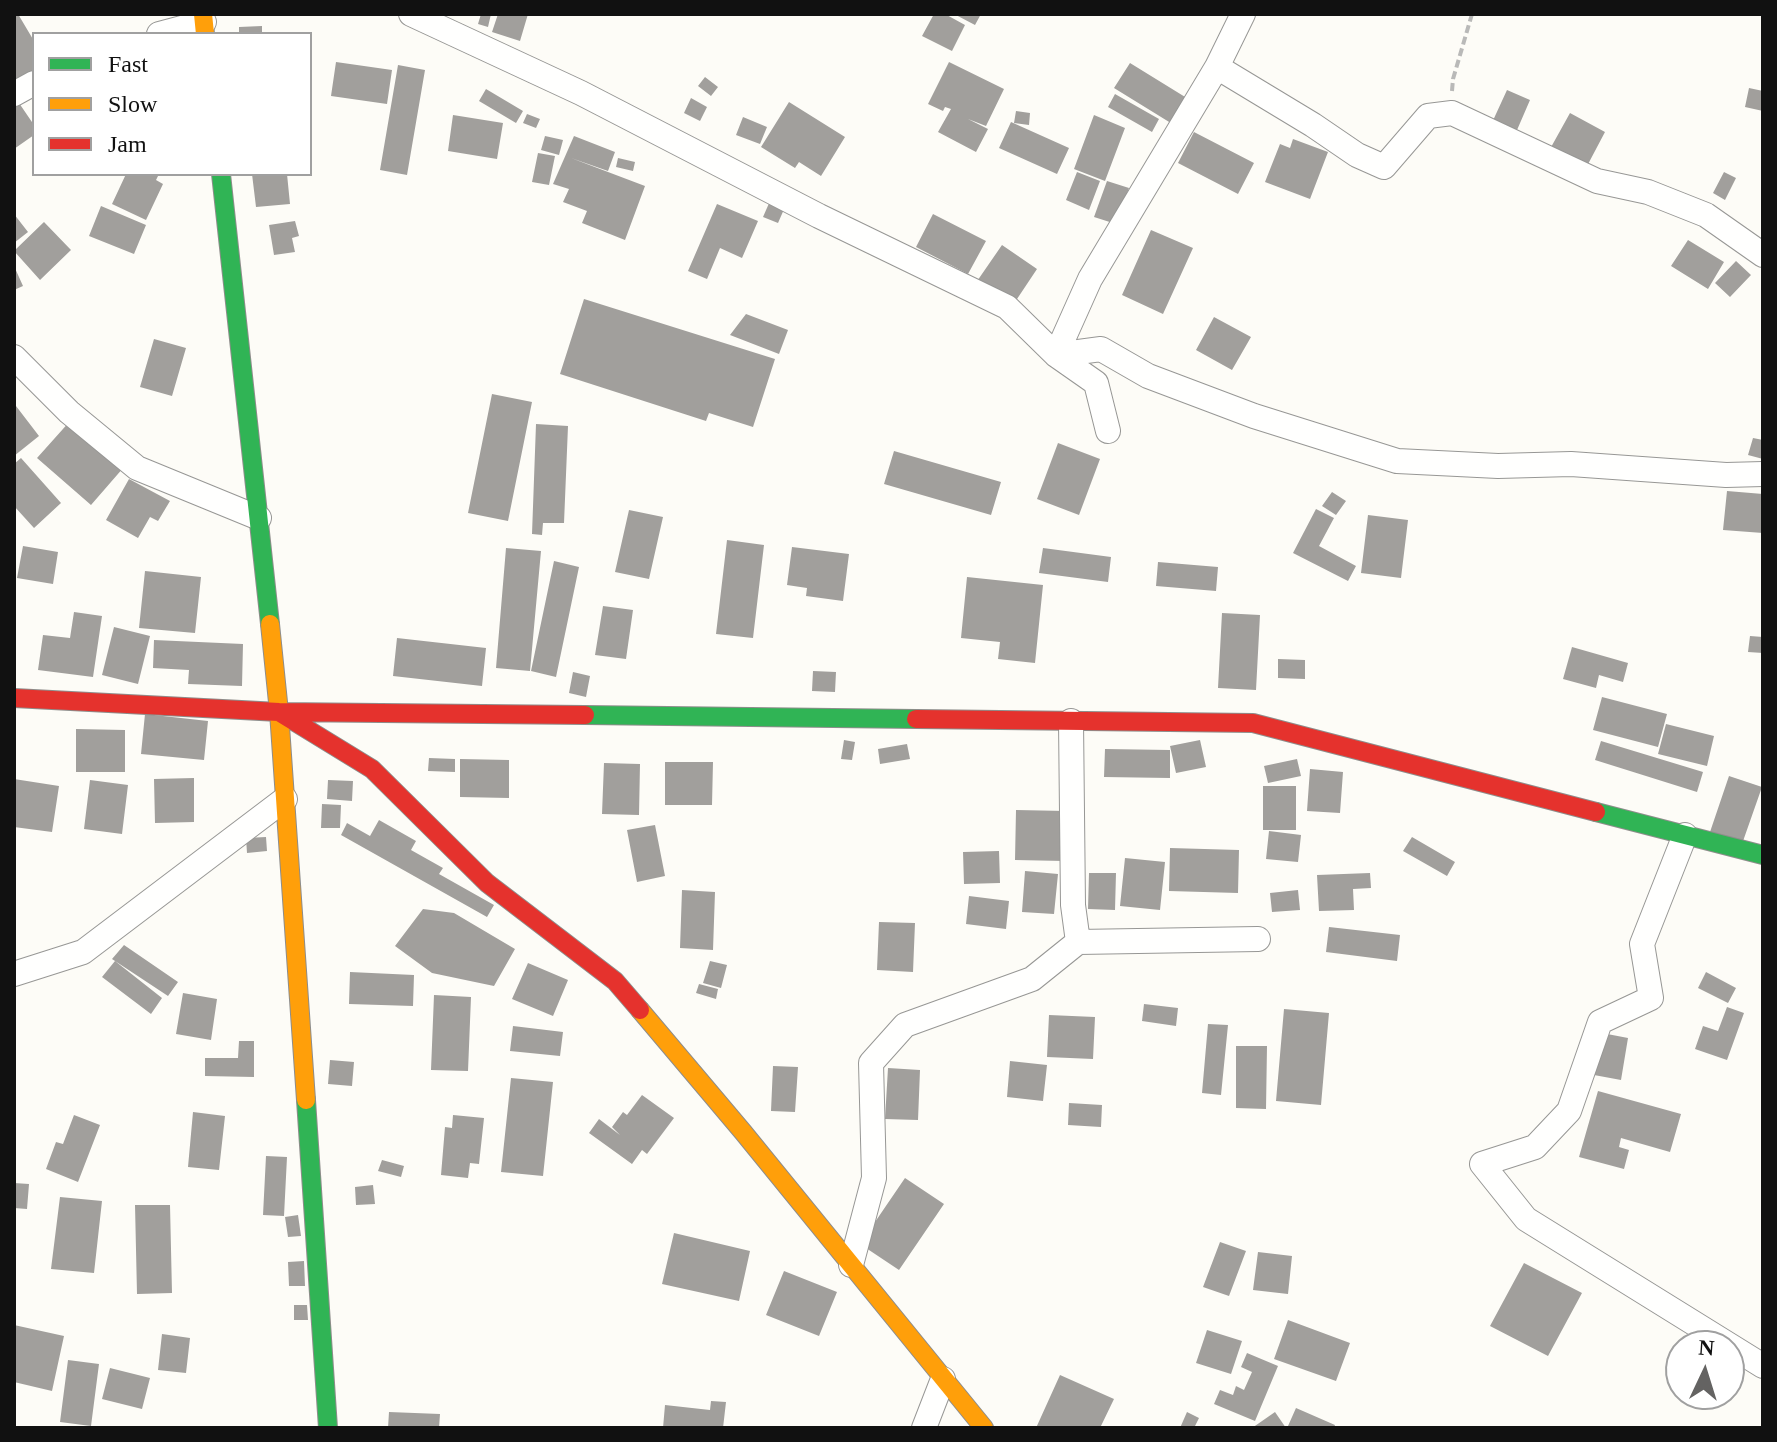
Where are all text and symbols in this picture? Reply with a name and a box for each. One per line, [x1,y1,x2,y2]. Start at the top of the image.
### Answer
legend [32,32,312,176]
text: Fast [108,51,148,77]
text: Slow [108,91,157,117]
text: Jam [108,131,147,157]
north arrow [1665,1330,1745,1410]
text: N [1698,1335,1715,1361]

